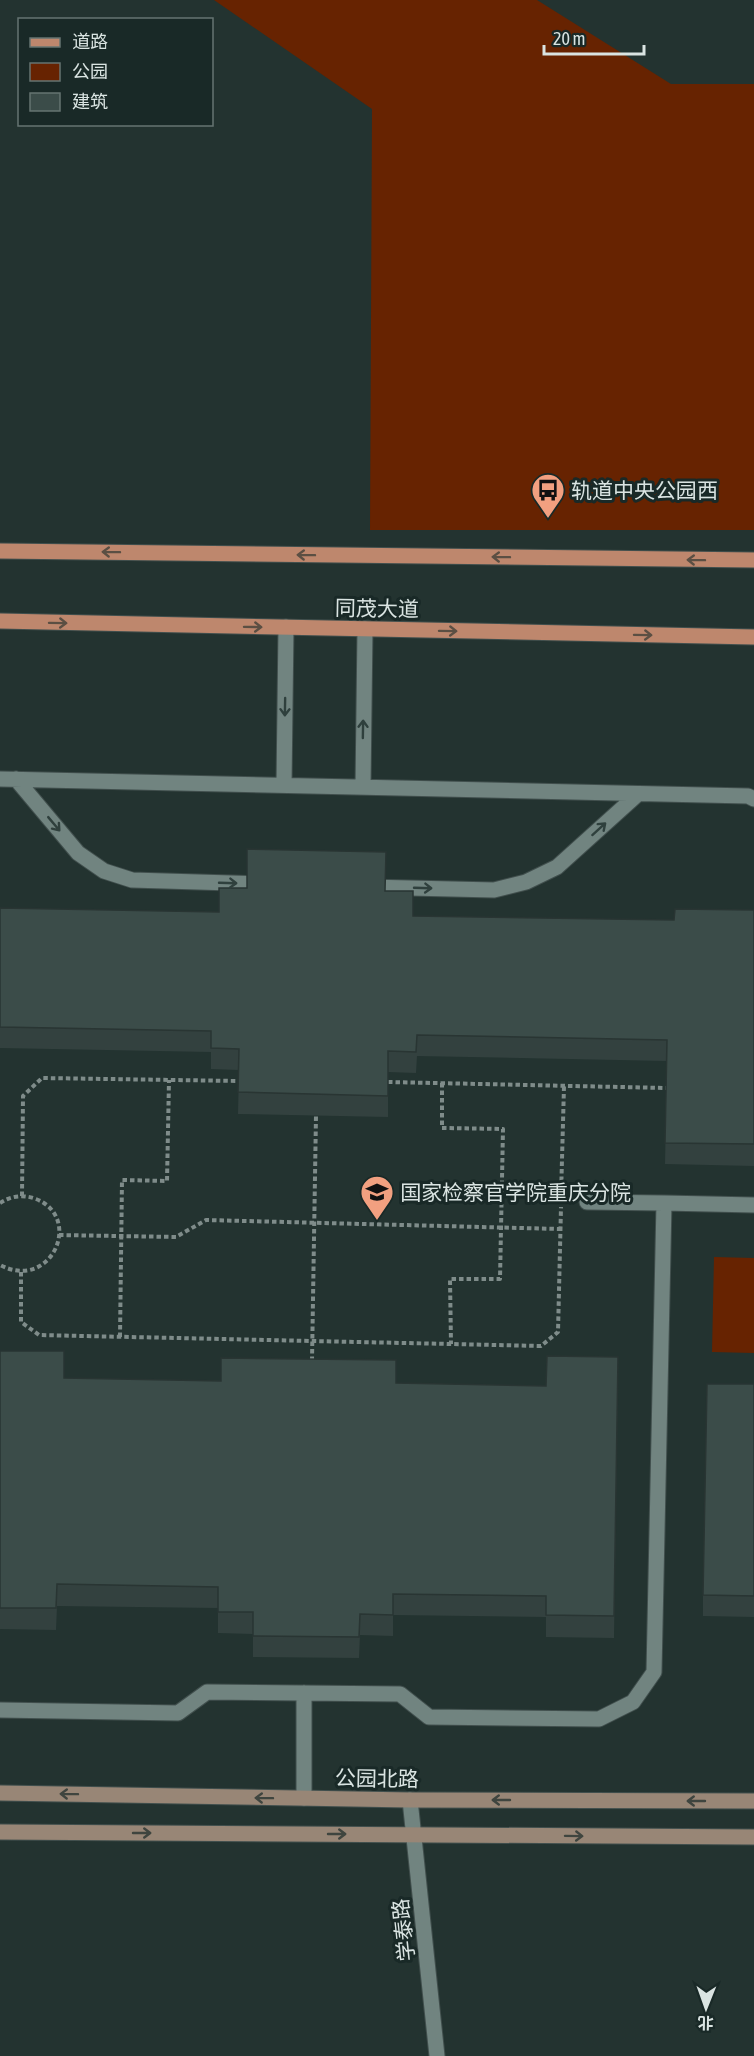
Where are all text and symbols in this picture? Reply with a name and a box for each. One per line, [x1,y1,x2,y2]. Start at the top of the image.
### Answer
legend [18,18,213,126]
scale bar [544,18,644,56]
text: 20 m [553,28,585,49]
text: 道路 [72,31,108,52]
text: 公园 [72,61,108,82]
text: 建筑 [72,91,108,112]
bus stop icon: 轨道中央公园西 [530,472,566,519]
place label: 轨道中央公园西 [571,478,718,502]
one-way arrow [101,546,121,558]
one-way arrow [296,549,316,561]
one-way arrow [491,551,511,563]
one-way arrow [686,554,706,566]
street label: 同茂大道 [335,595,419,621]
one-way arrow [48,617,68,628]
one-way arrow [243,621,263,632]
one-way arrow [438,625,458,637]
one-way arrow [633,629,653,641]
one-way arrow [279,696,291,716]
one-way arrow [358,719,369,739]
one-way arrow [47,816,60,832]
one-way arrow [591,822,606,836]
one-way arrow [217,877,237,889]
one-way arrow [412,882,432,894]
school or university icon: 国家检察官学院重庆分院 [359,1174,395,1221]
place label: 国家检察官学院重庆分院 [400,1180,631,1204]
street label: 公园北路 [335,1765,419,1791]
one-way arrow [59,1788,79,1800]
one-way arrow [254,1792,274,1803]
one-way arrow [491,1794,511,1806]
one-way arrow [686,1795,706,1807]
one-way arrow [132,1827,152,1839]
one-way arrow [327,1828,347,1840]
one-way arrow [564,1830,584,1842]
street label: 学泰路 [388,1897,418,1963]
north arrow [676,1978,736,2038]
text: 北 [698,2014,714,2032]

